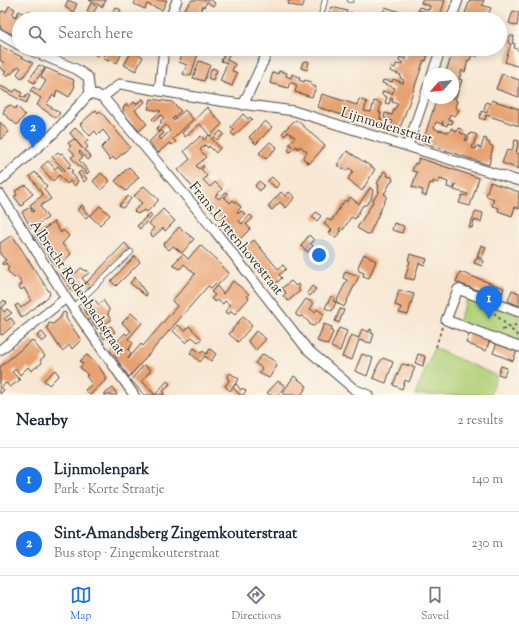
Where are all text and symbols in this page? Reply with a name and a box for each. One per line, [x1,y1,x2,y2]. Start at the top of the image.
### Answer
search box [12,12,507,56]
icon: search [26,23,48,45]
text: Search here [58,24,133,45]
north arrow [423,68,459,104]
street label: Lijnmolenstraat [338,103,435,150]
pin: 2 [20,115,46,148]
street label: Frans Uyttenhovestraat [183,178,288,300]
street label: Albrecht Rodenbachstraat [24,217,129,359]
your location [309,245,329,265]
pin: 1 [476,286,502,319]
text: Nearby [16,409,68,433]
text: 2 results [458,412,503,430]
text: Lijnmolenpark [54,460,149,481]
text: 1 [27,471,31,489]
text: 140 m [472,471,503,489]
text: Park · Korte Straatje [54,481,165,499]
text: Sint-Amandsberg Zingemkouterstraat [54,524,297,545]
text: 2 [26,535,32,553]
text: 230 m [471,535,503,553]
text: Bus stop · Zingemkouterstraat [54,545,219,563]
tab: Map [70,584,92,624]
tab: Directions [232,584,281,624]
tab: Saved [421,584,449,624]

